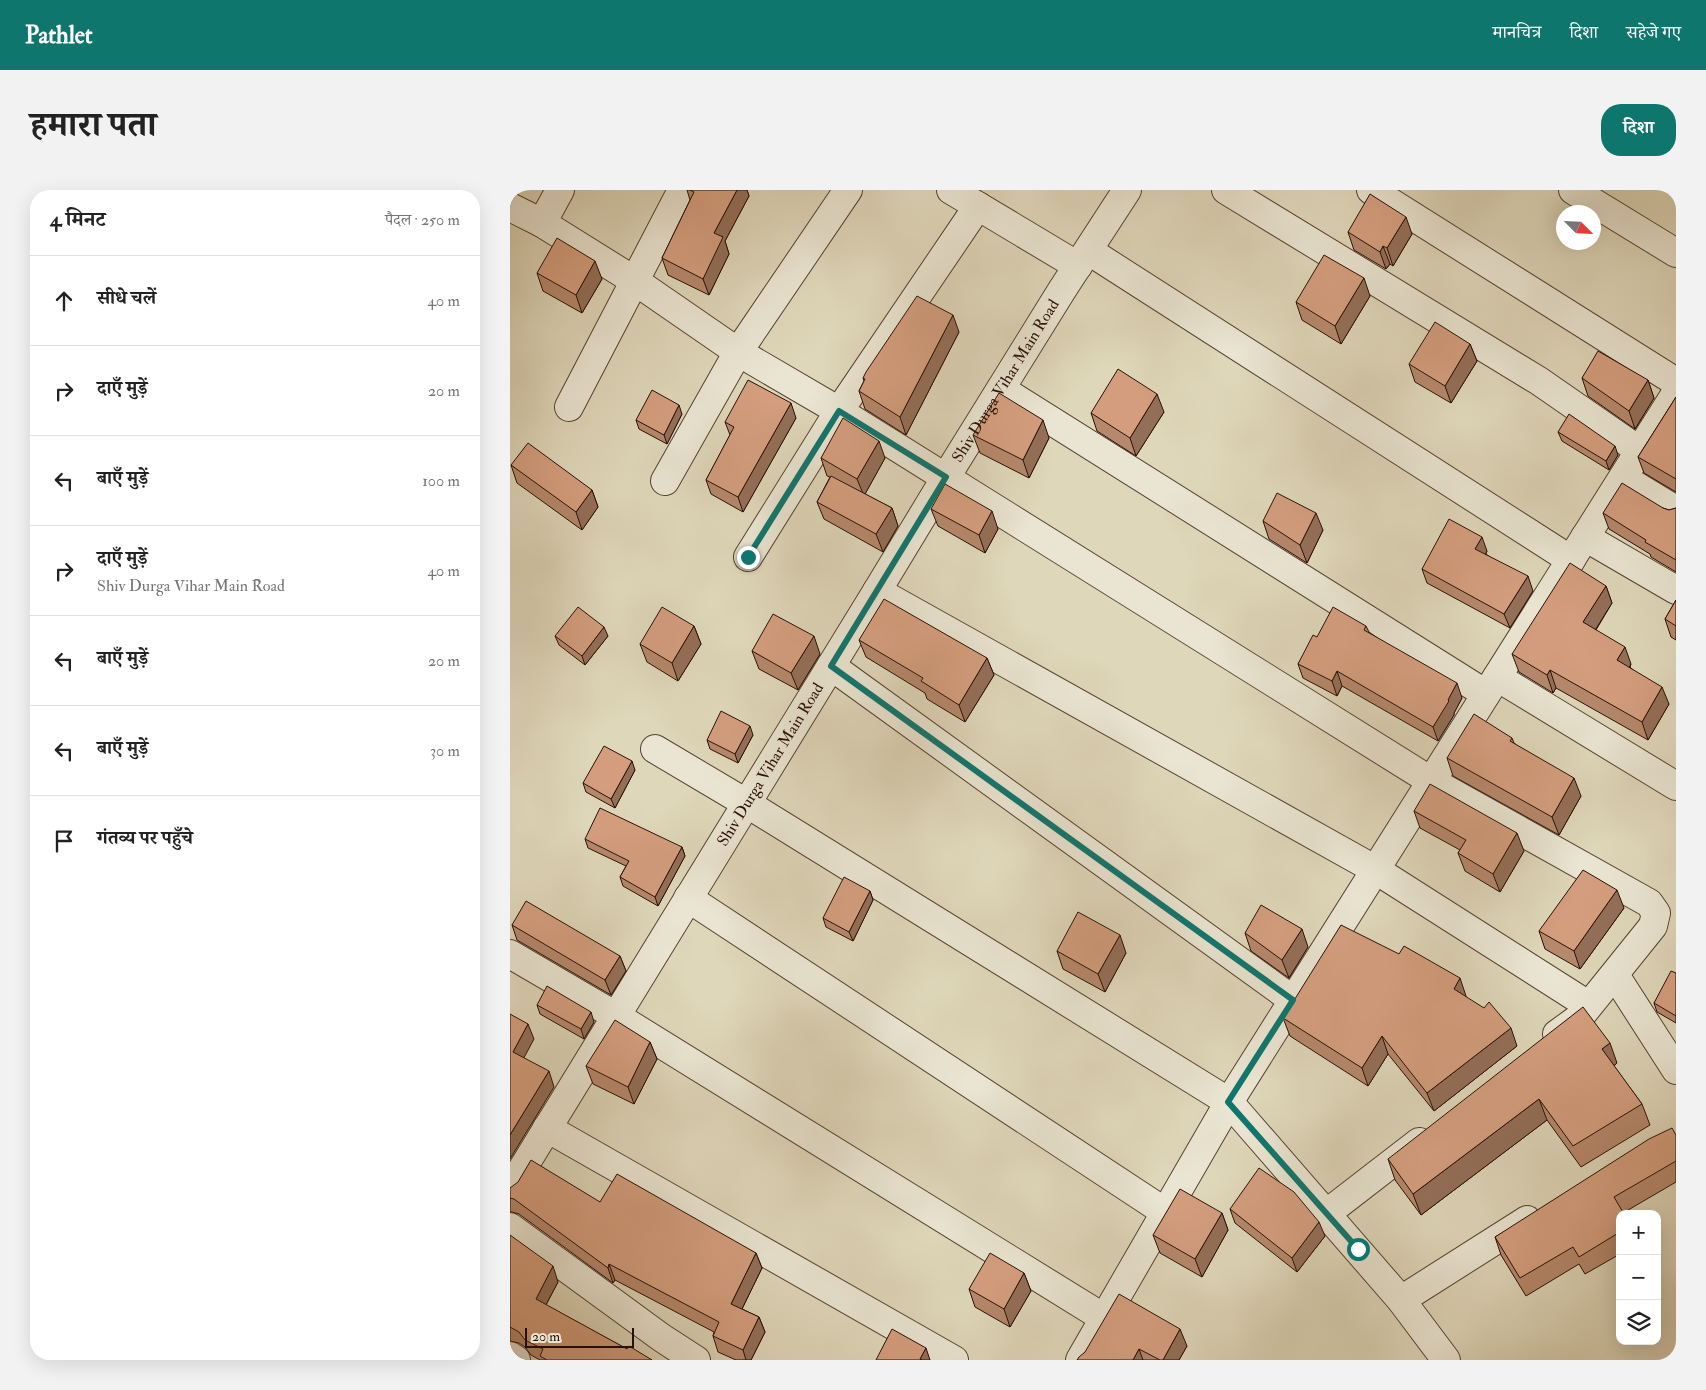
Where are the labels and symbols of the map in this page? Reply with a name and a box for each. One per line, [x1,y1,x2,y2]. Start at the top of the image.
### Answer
north arrow [1556,205,1601,250]
street label: Shiv Durga Vihar Main Road [948,296,1064,466]
route end [737,546,760,569]
street label: Shiv Durga Vihar Main Road [713,679,828,850]
route start [1347,1238,1370,1261]
scale bar [525,1325,634,1348]

